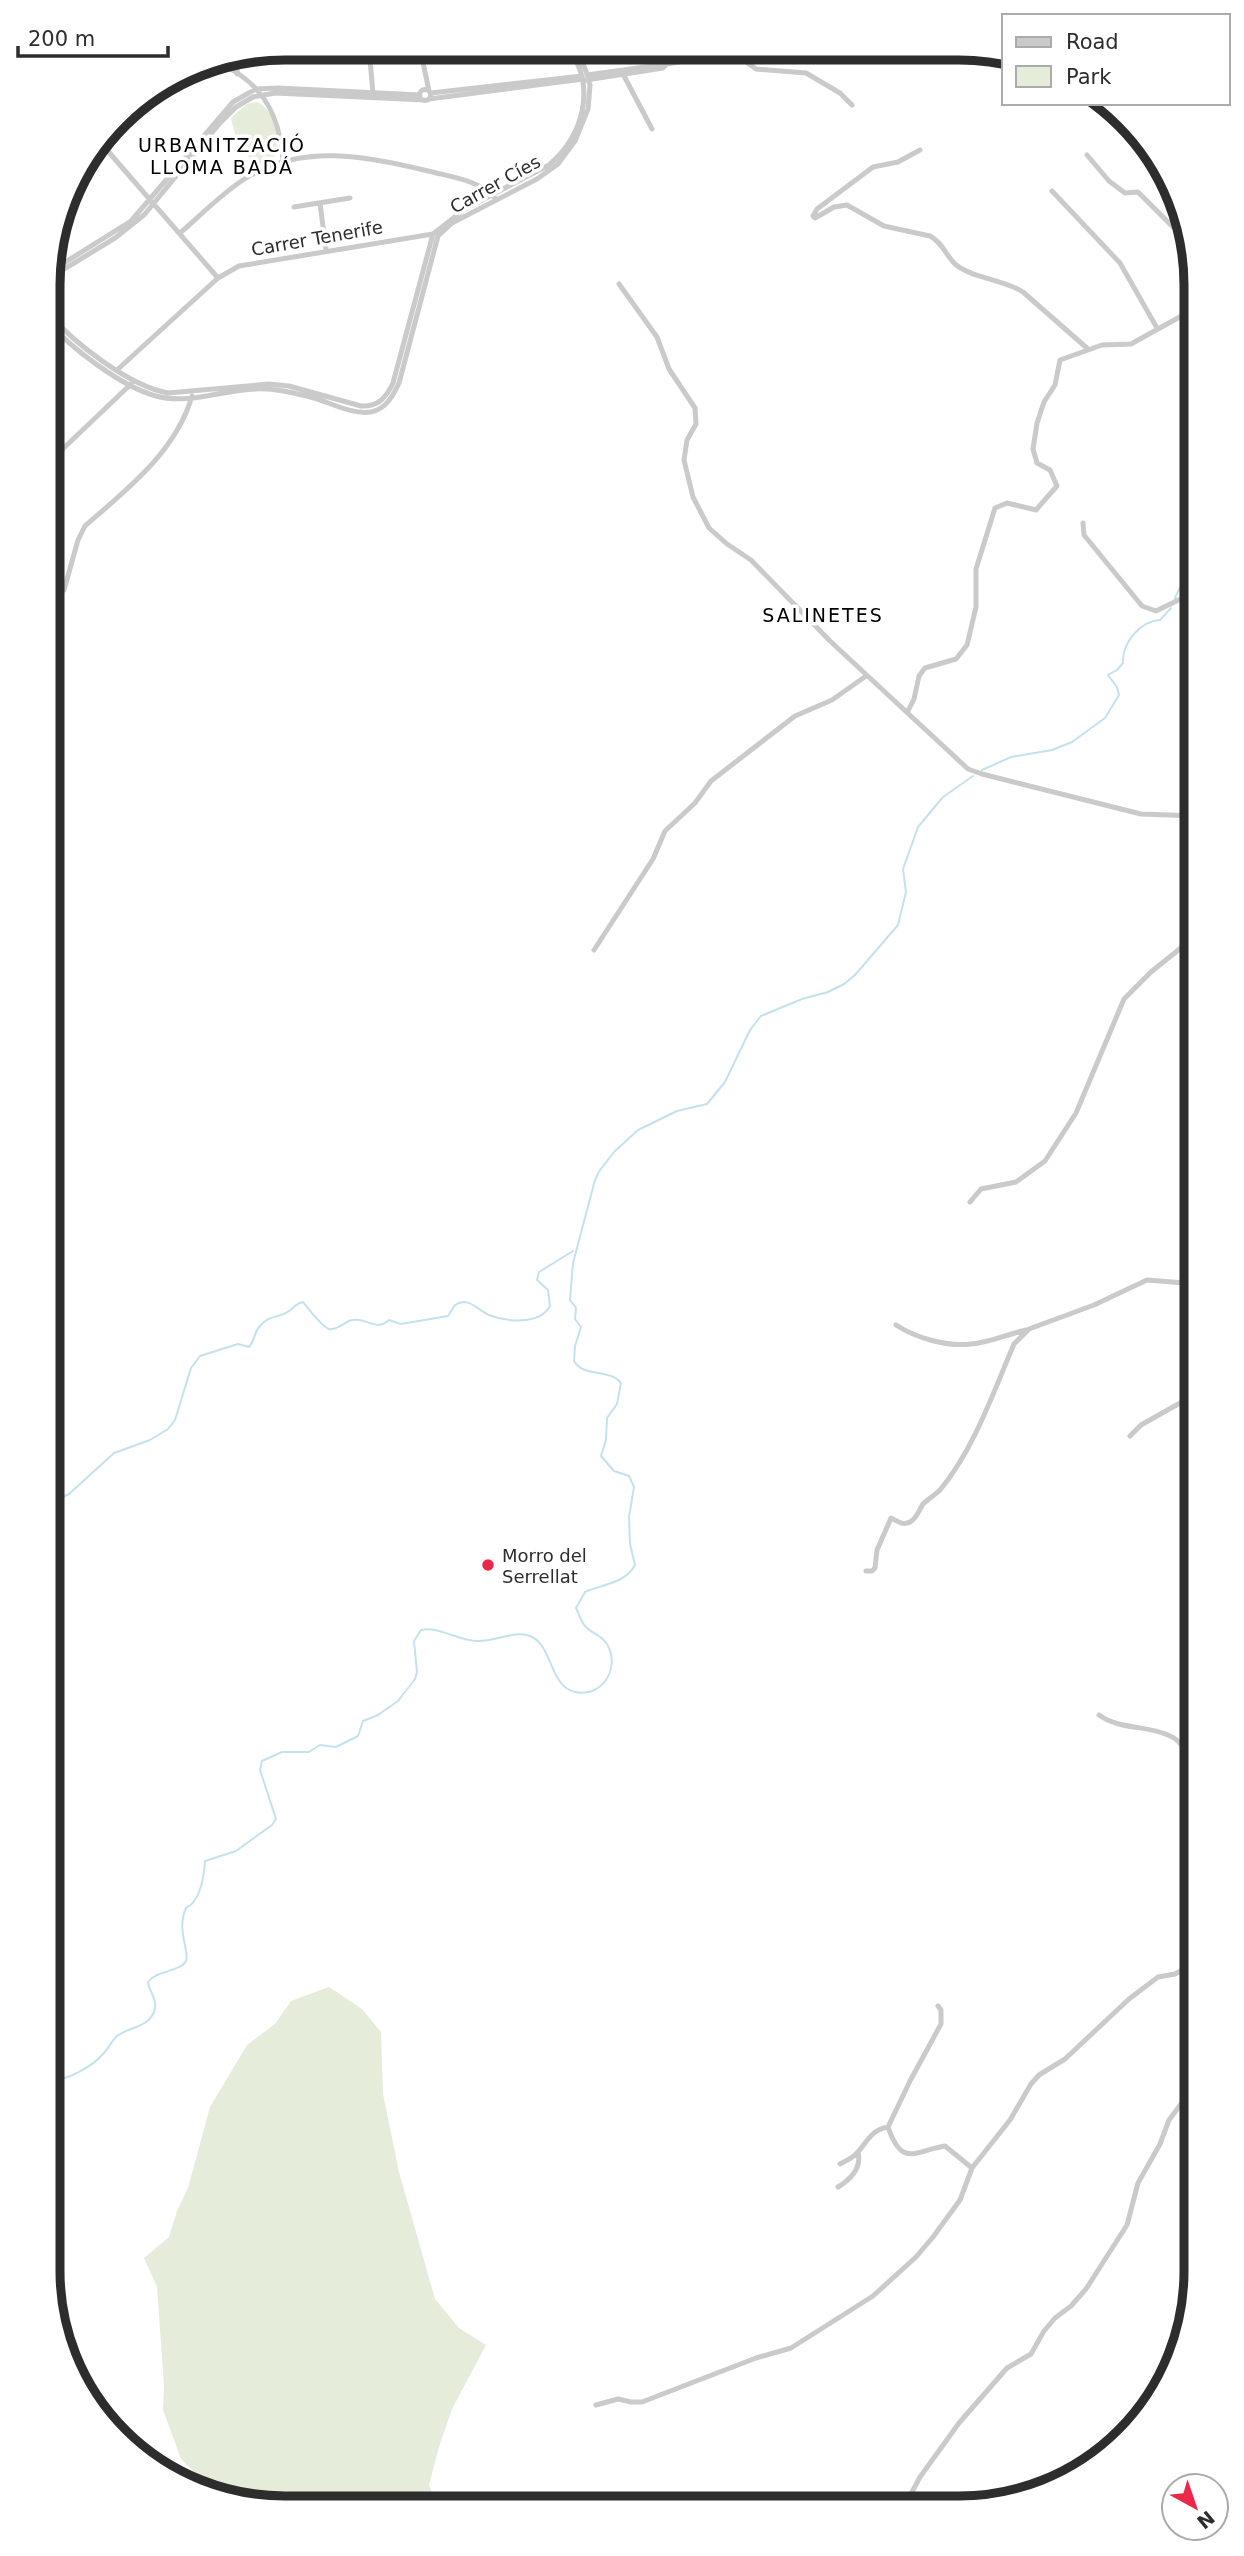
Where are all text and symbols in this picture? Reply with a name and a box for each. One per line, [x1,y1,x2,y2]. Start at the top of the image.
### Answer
scale bar [18,14,168,58]
legend [1002,14,1230,105]
text: 200 m [28,27,95,51]
text: Road [1066,30,1119,54]
text: Park [1066,65,1112,89]
district label: URBANITZACIÓ LLOMA BADÁ [138,133,306,178]
street label: Carrer Cíes [446,151,544,217]
street label: Carrer Tenerife [250,216,384,260]
district label: SALINETES [762,604,884,626]
place label: Morro del Serrellat [502,1545,587,1587]
marker: Morro del Serrellat [480,1557,496,1573]
north arrow [1160,2472,1230,2542]
text: N [1193,2506,1219,2534]

